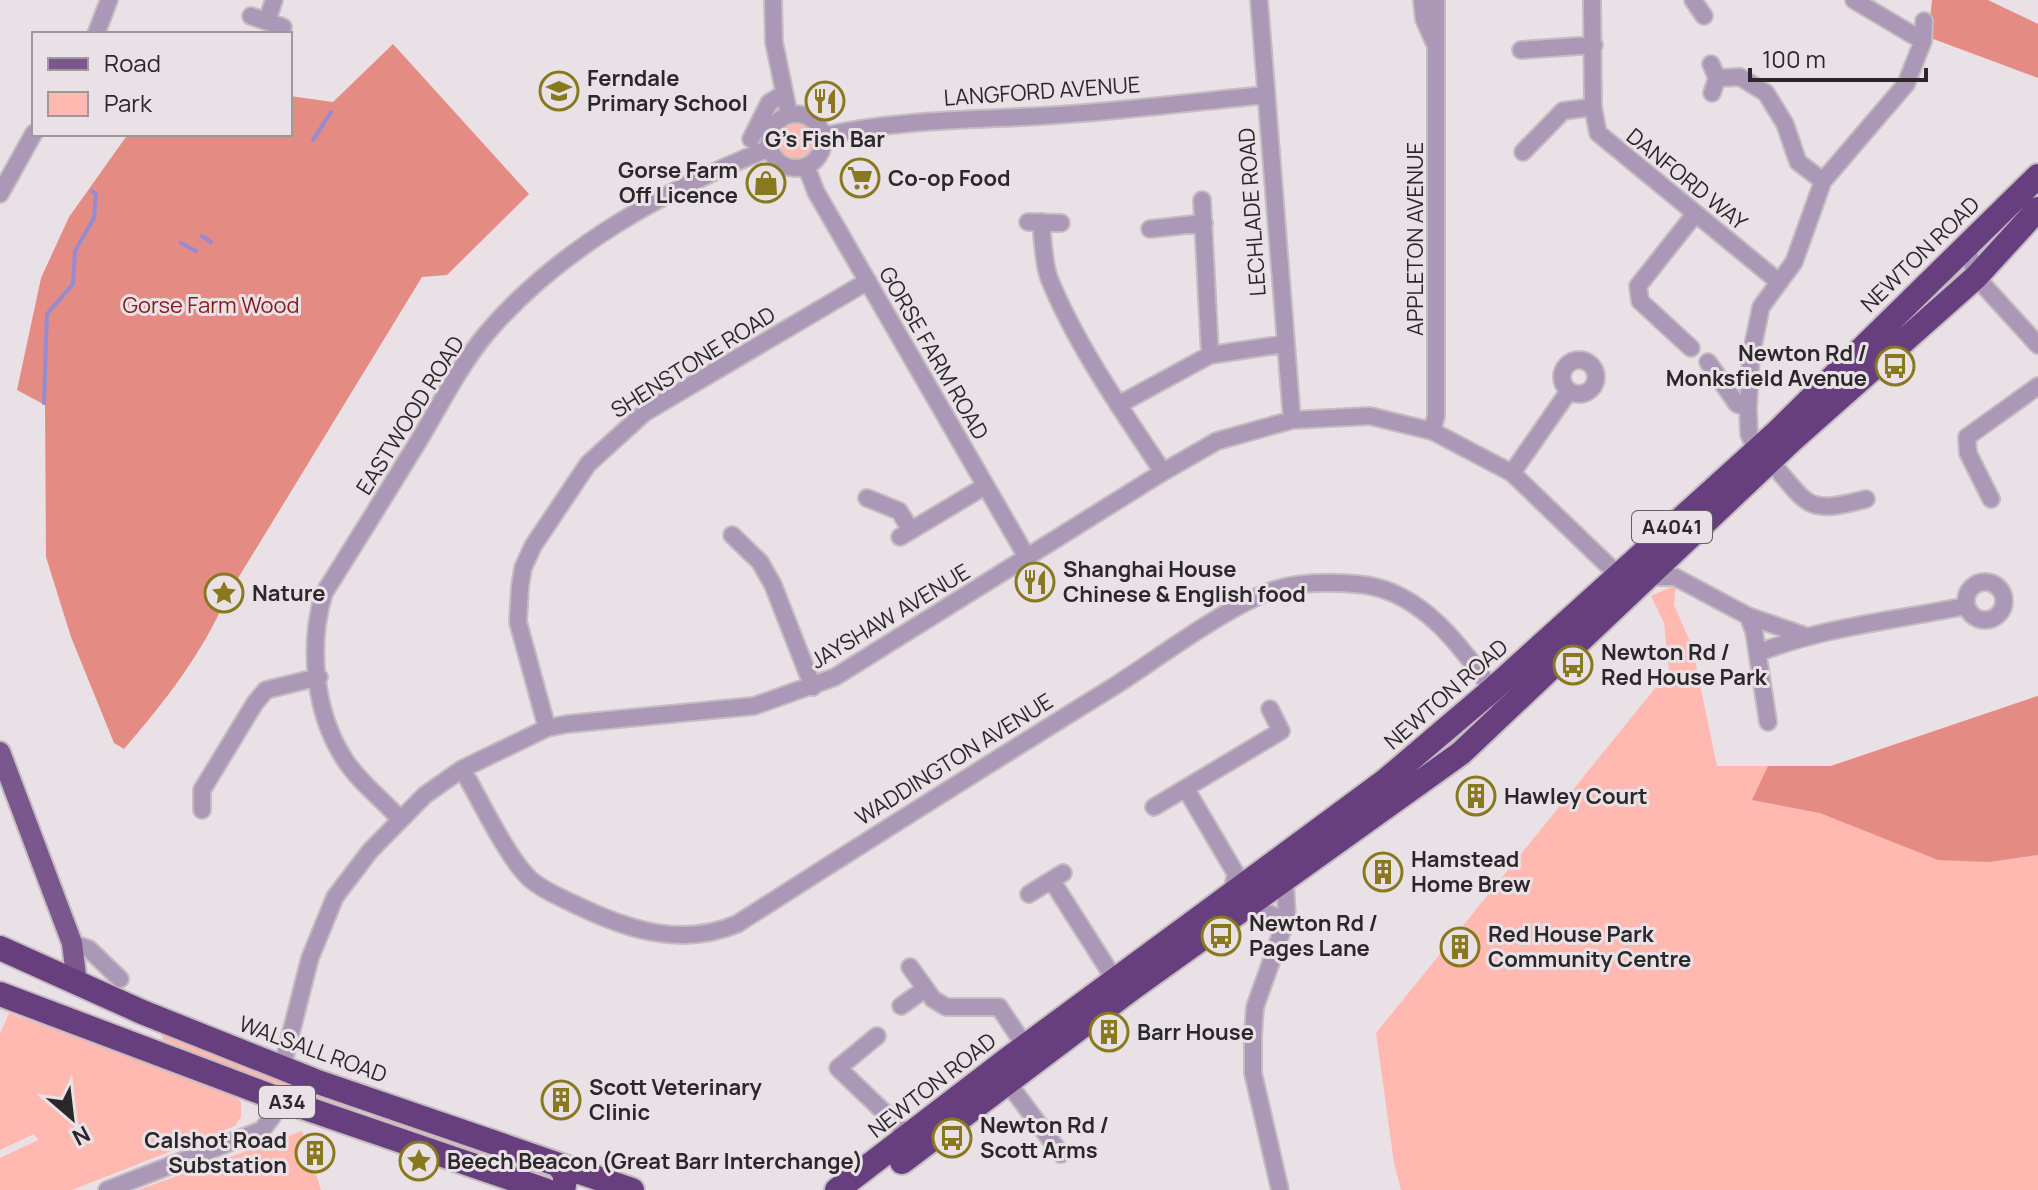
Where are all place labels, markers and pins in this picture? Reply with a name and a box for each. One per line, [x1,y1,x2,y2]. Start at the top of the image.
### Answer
place label: Ferndale Primary School [587,63,748,118]
school or university icon: Ferndale Primary School [538,70,580,112]
restaurant icon: G's Fish Bar [804,80,846,122]
place label: G's Fish Bar [765,124,885,154]
place label: Gorse Farm Off Licence [618,155,738,210]
supermarket icon: Co-op Food [839,157,881,199]
shop icon: Gorse Farm Off Licence [745,162,787,204]
place label: Co-op Food [888,163,1011,193]
place label: Newton Rd / Monksfield Avenue [1666,338,1867,393]
bus stop icon: Newton Rd / Monksfield Avenue [1874,345,1916,387]
place label: Shanghai House Chinese & English food [1063,554,1306,609]
restaurant icon: Shanghai House Chinese & English food [1014,561,1056,603]
place icon: Nature [203,572,245,614]
place label: Nature [252,578,326,608]
place label: Newton Rd / Red House Park [1601,637,1768,692]
bus stop icon: Newton Rd / Red House Park [1552,644,1594,686]
building icon: Hawley Court [1455,775,1497,817]
place label: Hawley Court [1504,781,1648,811]
place label: Hamstead Home Brew [1411,844,1531,899]
building icon: Hamstead Home Brew [1362,851,1404,893]
place label: Newton Rd / Pages Lane [1249,908,1378,963]
bus stop icon: Newton Rd / Pages Lane [1200,915,1242,957]
place label: Red House Park Community Centre [1488,919,1691,974]
building icon: Red House Park Community Centre [1439,926,1481,968]
building icon: Barr House [1088,1011,1130,1053]
place label: Barr House [1137,1017,1254,1047]
place label: Scott Veterinary Clinic [589,1072,763,1127]
building icon: Scott Veterinary Clinic [540,1079,582,1121]
place label: Newton Rd / Scott Arms [980,1110,1109,1165]
bus stop icon: Newton Rd / Scott Arms [931,1117,973,1159]
place label: Calshot Road Substation [144,1125,287,1180]
building icon: Calshot Road Substation [294,1132,336,1174]
place icon: Beech Beacon (Great Barr Interchange) [398,1140,440,1182]
place label: Beech Beacon (Great Barr Interchange) [447,1146,863,1176]

